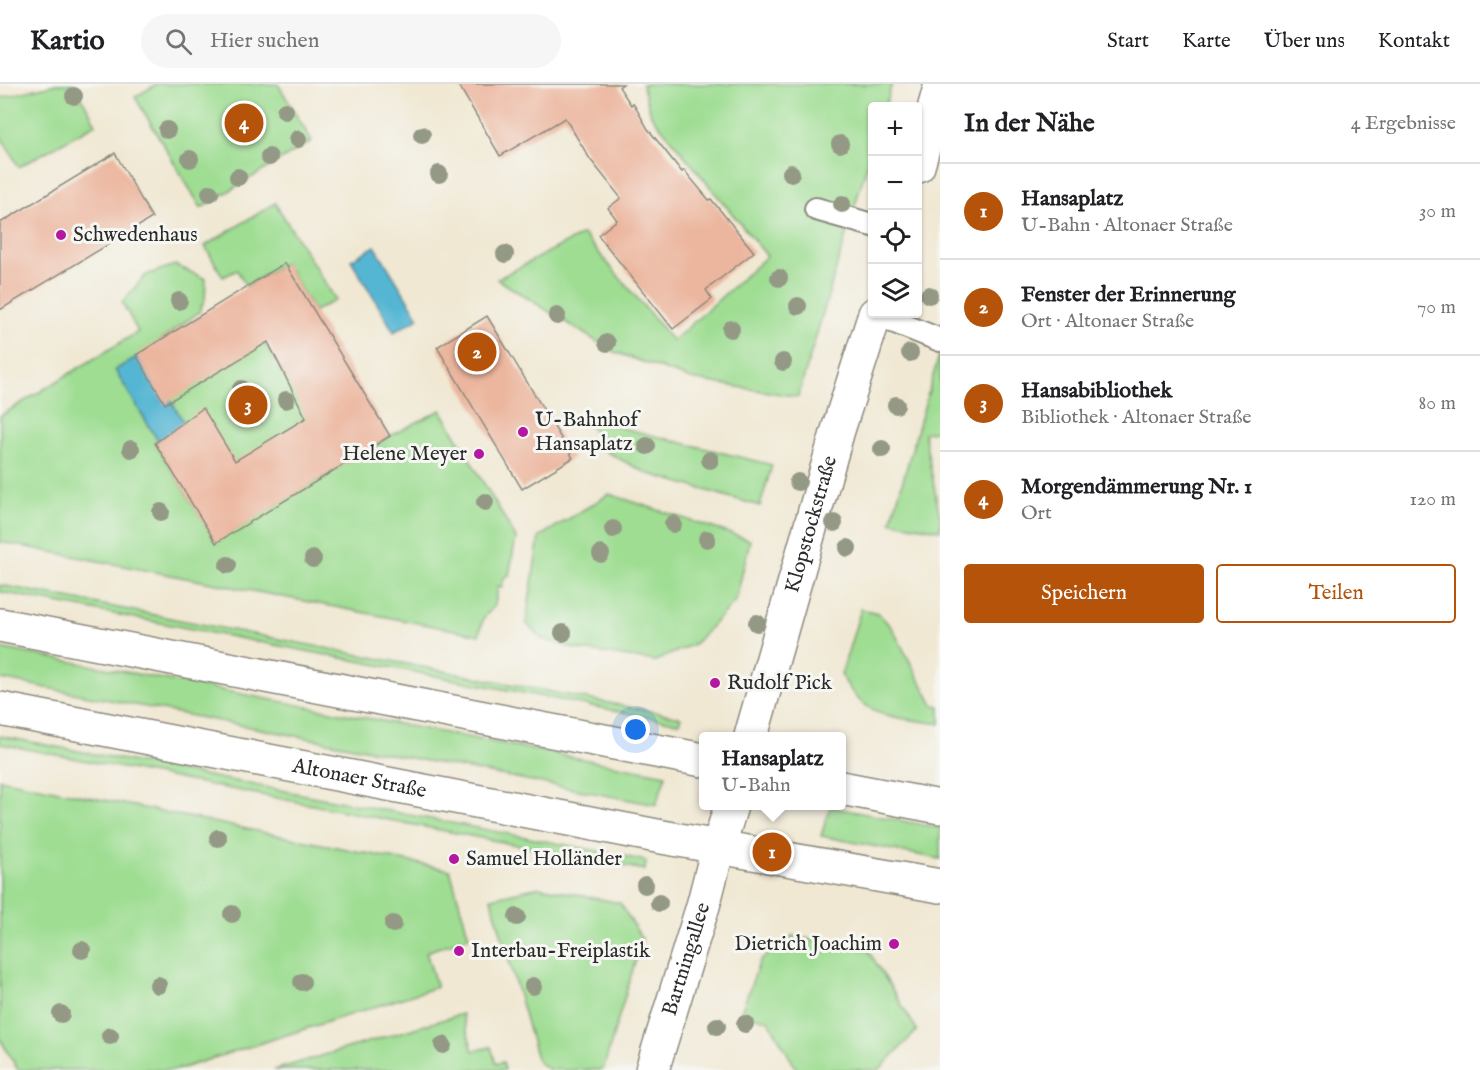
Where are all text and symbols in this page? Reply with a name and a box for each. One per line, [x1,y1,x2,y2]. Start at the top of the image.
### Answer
search box [141,14,561,68]
text: Kartio [30,24,105,59]
icon: search [162,25,195,58]
text: Hier suchen [210,27,319,55]
text: Start [1107,28,1149,55]
text: Karte [1182,28,1231,55]
text: Über uns [1264,28,1345,55]
text: Kontakt [1378,28,1450,55]
pin: 4 [224,100,264,146]
map controls [868,102,922,318]
button: + [868,102,922,156]
text: In der Nähe [964,107,1095,140]
text: 4 Ergebnisse [1351,111,1456,136]
button: − [868,156,922,210]
text: Hansaplatz [1021,185,1123,213]
text: 1 [980,199,987,224]
text: 30 m [1419,199,1456,224]
button: locate [868,210,922,264]
text: U-Bahn · Altonaer Straße [1021,213,1233,238]
place label: Schwedenhaus [73,222,198,249]
marker: Schwedenhaus [54,228,68,242]
button: layers [868,264,922,318]
text: Fenster der Erinnerung [1021,281,1235,309]
text: 2 [979,295,988,320]
text: 70 m [1417,295,1456,320]
text: Ort · Altonaer Straße [1021,309,1194,334]
pin: 2 [458,330,496,374]
text: Hansabibliothek [1021,377,1172,405]
pin: 3 [228,382,268,428]
text: 3 [980,391,987,416]
text: 80 m [1419,391,1456,416]
text: Bibliothek · Altonaer Straße [1021,405,1251,430]
place label: U-Bahnhof Hansaplatz [535,407,641,458]
marker: U-Bahnhof Hansaplatz [516,425,530,439]
place label: Helene Meyer [342,441,467,468]
marker: Helene Meyer [472,447,486,461]
street label: Klopstockstraße [779,452,844,596]
text: Morgendämmerung Nr. 1 [1021,473,1252,501]
text: 4 [979,487,988,512]
text: 120 m [1410,487,1456,512]
text: Ort [1021,501,1052,526]
button: Speichern [964,564,1204,623]
button: Teilen [1216,564,1456,623]
place label: Rudolf Pick [727,670,833,697]
marker: Rudolf Pick [708,676,722,690]
your location [621,715,650,744]
popup [699,732,846,810]
text: Hansaplatz [721,745,824,773]
street label: Altonaer Straße [289,752,429,805]
text: U-Bahn [721,773,791,798]
pin: 1 [752,830,792,874]
place label: Samuel Holländer [466,846,622,873]
marker: Samuel Holländer [447,852,461,866]
street label: Bartningallee [656,899,717,1019]
place label: Dietrich Joachim [734,931,882,958]
marker: Dietrich Joachim [887,937,901,951]
place label: Interbau-Freiplastik [471,938,651,965]
marker: Interbau-Freiplastik [452,944,466,958]

